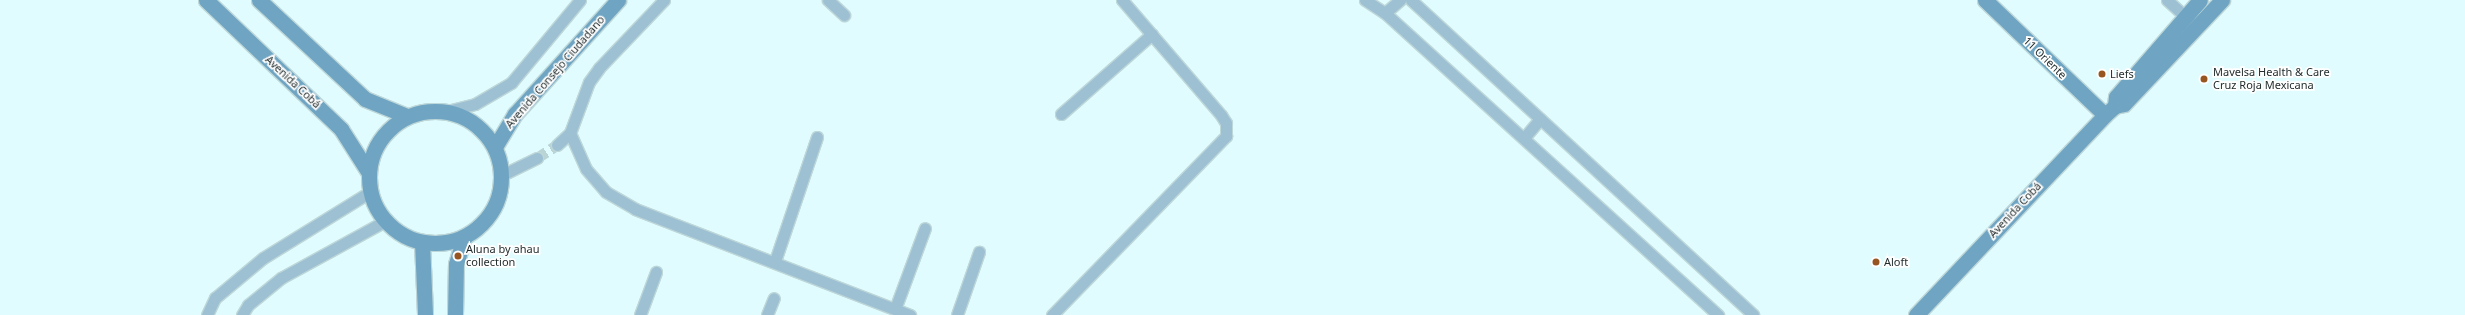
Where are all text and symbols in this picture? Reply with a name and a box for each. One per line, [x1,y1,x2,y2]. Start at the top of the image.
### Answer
street label: Avenida Consejo Ciudadano [503,13,607,131]
street label: 11 Oriente [2021,34,2069,82]
street label: Avenida Cobá [263,53,323,111]
place label: Mavelsa Health & Care Cruz Roja Mexicana [2213,66,2330,92]
place label: Liefs [2110,67,2134,81]
marker: Liefs [2097,69,2107,79]
marker: Mavelsa Health & Care Cruz Roja Mexicana [2198,73,2210,85]
street label: Avenida Cobá [1986,180,2044,240]
place label: Aluna by ahau collection [466,243,539,269]
marker: Aluna by ahau collection [453,251,463,261]
place label: Aloft [1884,255,1908,269]
marker: Aloft [1871,257,1881,267]

